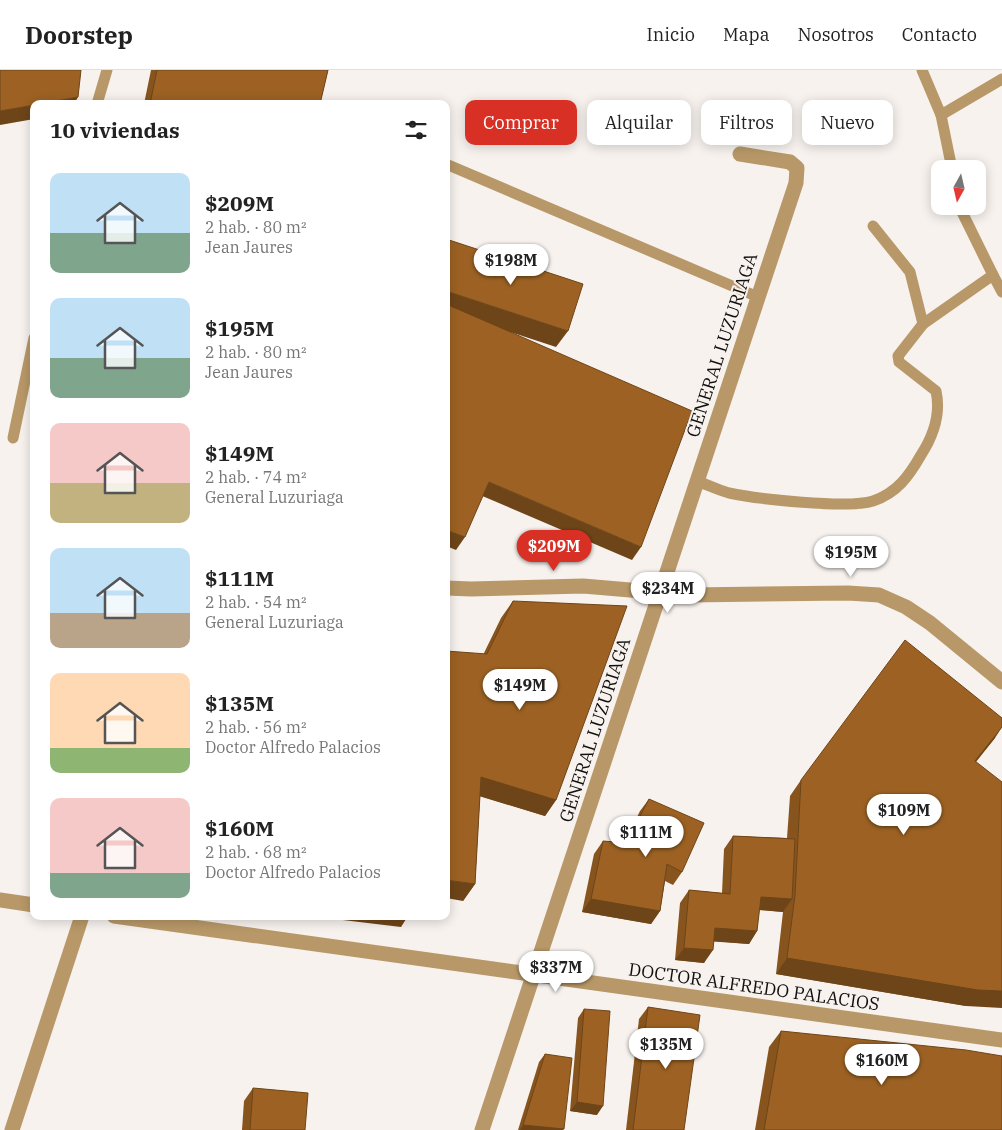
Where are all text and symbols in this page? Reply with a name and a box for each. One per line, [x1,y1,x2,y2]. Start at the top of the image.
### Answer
text: Doorstep [25,19,133,51]
text: Inicio [647,23,695,46]
text: Mapa [723,23,770,46]
text: Nosotros [798,23,874,46]
text: Contacto [902,23,977,46]
chip: Comprar [465,100,577,145]
chip: Alquilar [587,100,691,145]
chip: Filtros [701,100,792,145]
chip: Nuevo [802,100,893,145]
text: 10 viviendas [50,116,180,144]
icon: filters [402,116,430,144]
north arrow [931,160,986,215]
map controls [931,160,986,215]
text: $209M [205,189,274,217]
icon: home [90,193,150,253]
text: 2 hab. · 80 m² [205,217,307,237]
text: Jean Jaures [205,237,293,257]
pin: $198M [476,244,546,286]
street label: GENERAL LUZURIAGA [681,249,762,440]
text: $198M [485,250,537,270]
text: $195M [205,314,274,342]
icon: home [90,318,150,378]
text: 2 hab. · 80 m² [205,342,307,362]
text: Jean Jaures [205,362,293,382]
text: $149M [205,439,274,467]
icon: home [90,443,150,503]
text: 2 hab. · 74 m² [205,467,307,487]
text: General Luzuriaga [205,487,344,507]
pin: $209M [519,530,589,572]
text: $209M [528,536,580,556]
pin: $195M [816,536,886,578]
text: $195M [825,542,877,562]
text: $111M [205,564,274,592]
icon: home [90,568,150,628]
pin: $234M [633,572,703,614]
text: $234M [642,578,694,598]
text: 2 hab. · 54 m² [205,592,307,612]
text: General Luzuriaga [205,612,344,632]
street label: GENERAL LUZURIAGA [554,634,635,825]
pin: $149M [485,668,555,711]
text: $149M [494,675,546,695]
text: $135M [205,689,274,717]
icon: home [90,693,150,753]
text: 2 hab. · 56 m² [205,717,307,737]
text: Doctor Alfredo Palacios [205,737,381,757]
pin: $109M [869,794,939,836]
text: $109M [878,800,930,820]
text: $160M [205,814,274,842]
pin: $111M [611,816,681,858]
icon: home [90,818,150,878]
text: $111M [620,822,672,842]
text: 2 hab. · 68 m² [205,842,307,862]
text: Doctor Alfredo Palacios [205,862,381,882]
pin: $337M [521,950,591,993]
text: $337M [530,957,582,977]
street label: DOCTOR ALFREDO PALACIOS [627,957,881,1016]
pin: $135M [631,1028,701,1070]
text: $135M [640,1034,692,1054]
pin: $160M [847,1044,917,1086]
text: $160M [856,1050,908,1070]

